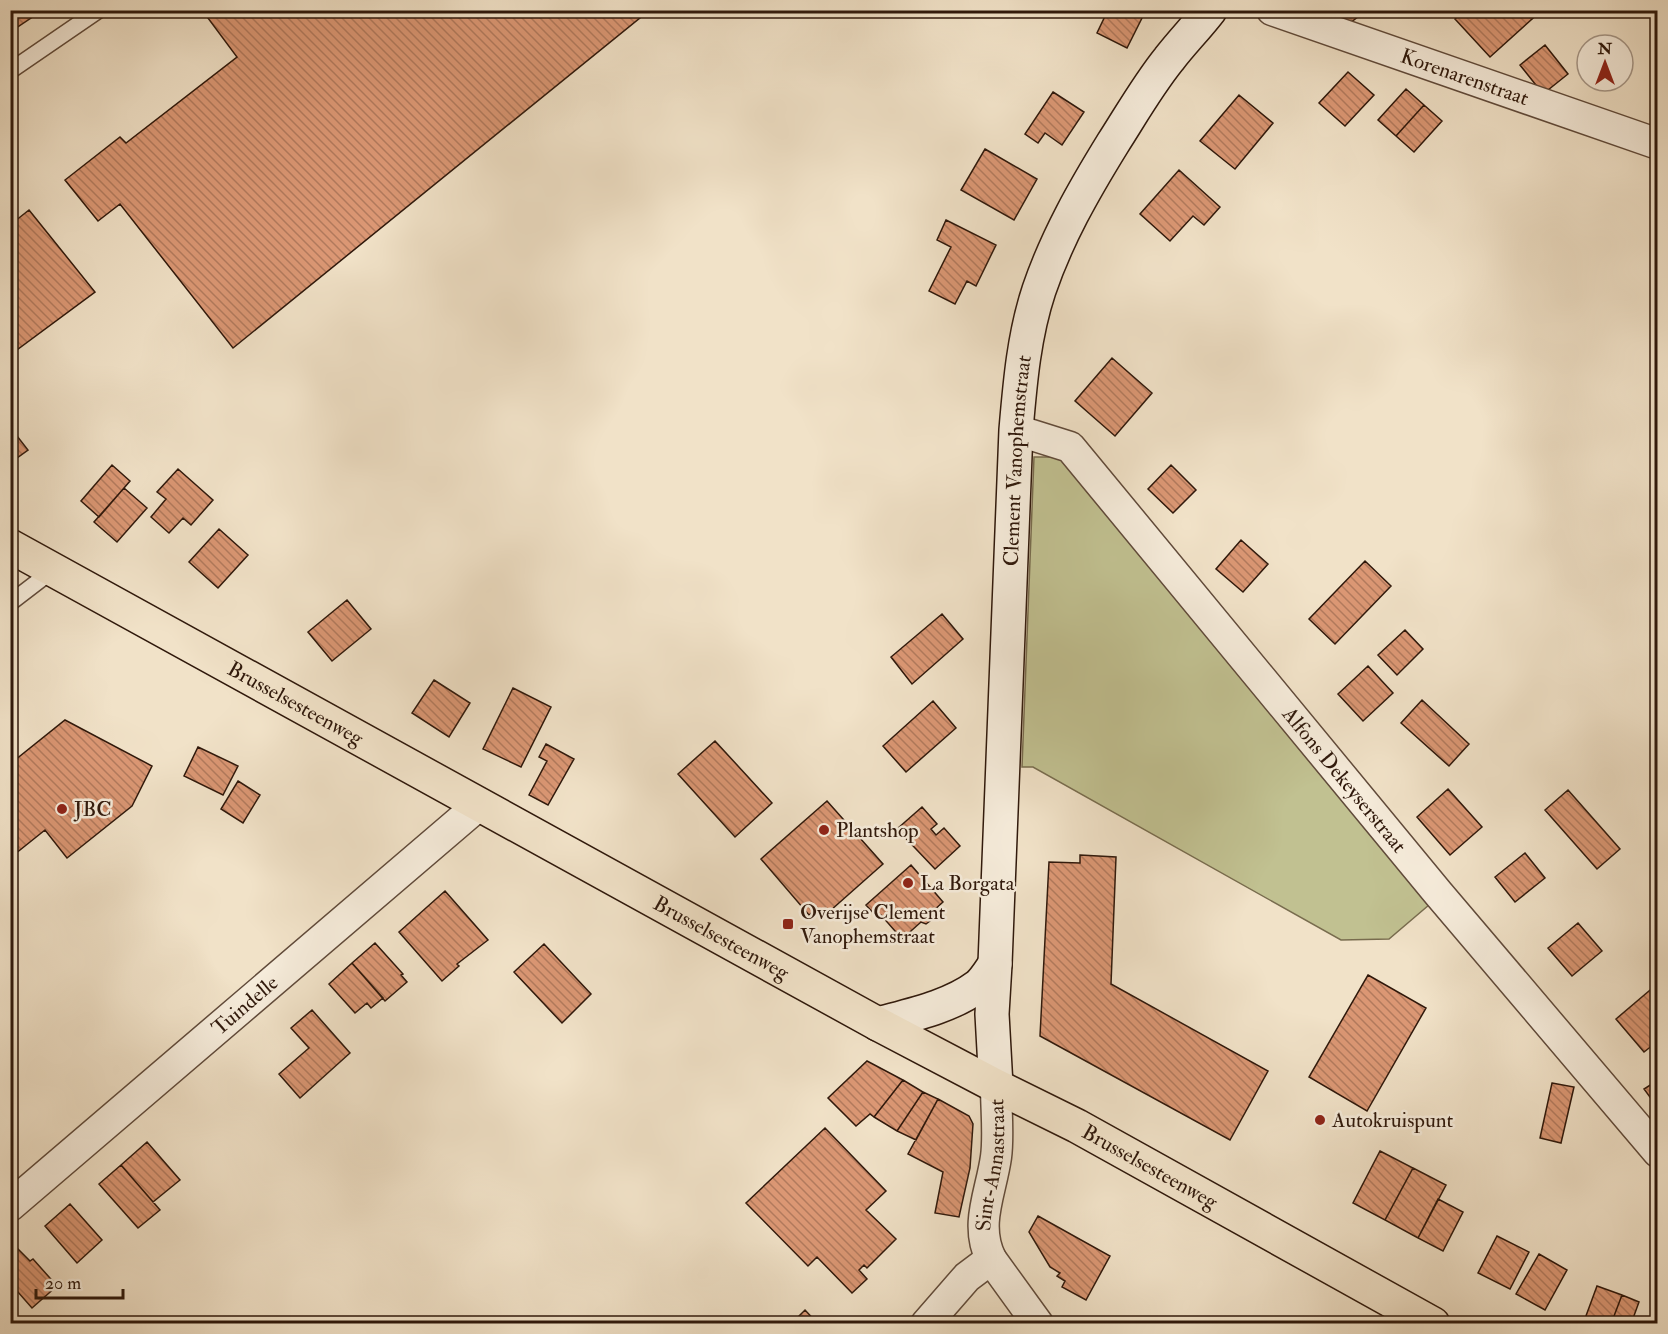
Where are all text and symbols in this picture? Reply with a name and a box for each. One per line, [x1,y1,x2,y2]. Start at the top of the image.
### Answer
north arrow [1575,33,1635,93]
text: N [1597,39,1613,59]
street label: Korenarenstraat [1397,42,1533,112]
street label: Clement Vanophemstraat [997,353,1037,567]
street label: Brusselsesteenweg [223,655,369,752]
street label: Alfons Dekeyserstraat [1276,700,1413,858]
place label: JBC [73,796,112,823]
marker: JBC [55,802,69,816]
place label: Plantshop [836,817,919,844]
marker: Plantshop [817,823,831,837]
place label: La Borgata [920,870,1015,897]
marker: La Borgata [901,876,915,890]
street label: Brusselsesteenweg [649,889,795,986]
place label: Overijse Clement Vanophemstraat [800,899,946,950]
marker: Overijse Clement Vanophemstraat [781,917,795,931]
street label: Tuindelle [206,969,284,1041]
street label: Sint-Annastraat [970,1098,1011,1231]
place label: Autokruispunt [1331,1107,1453,1134]
marker: Autokruispunt [1313,1113,1327,1127]
street label: Brusselsesteenweg [1077,1118,1223,1215]
scale bar [36,1262,123,1300]
text: 20 m [45,1272,81,1295]

